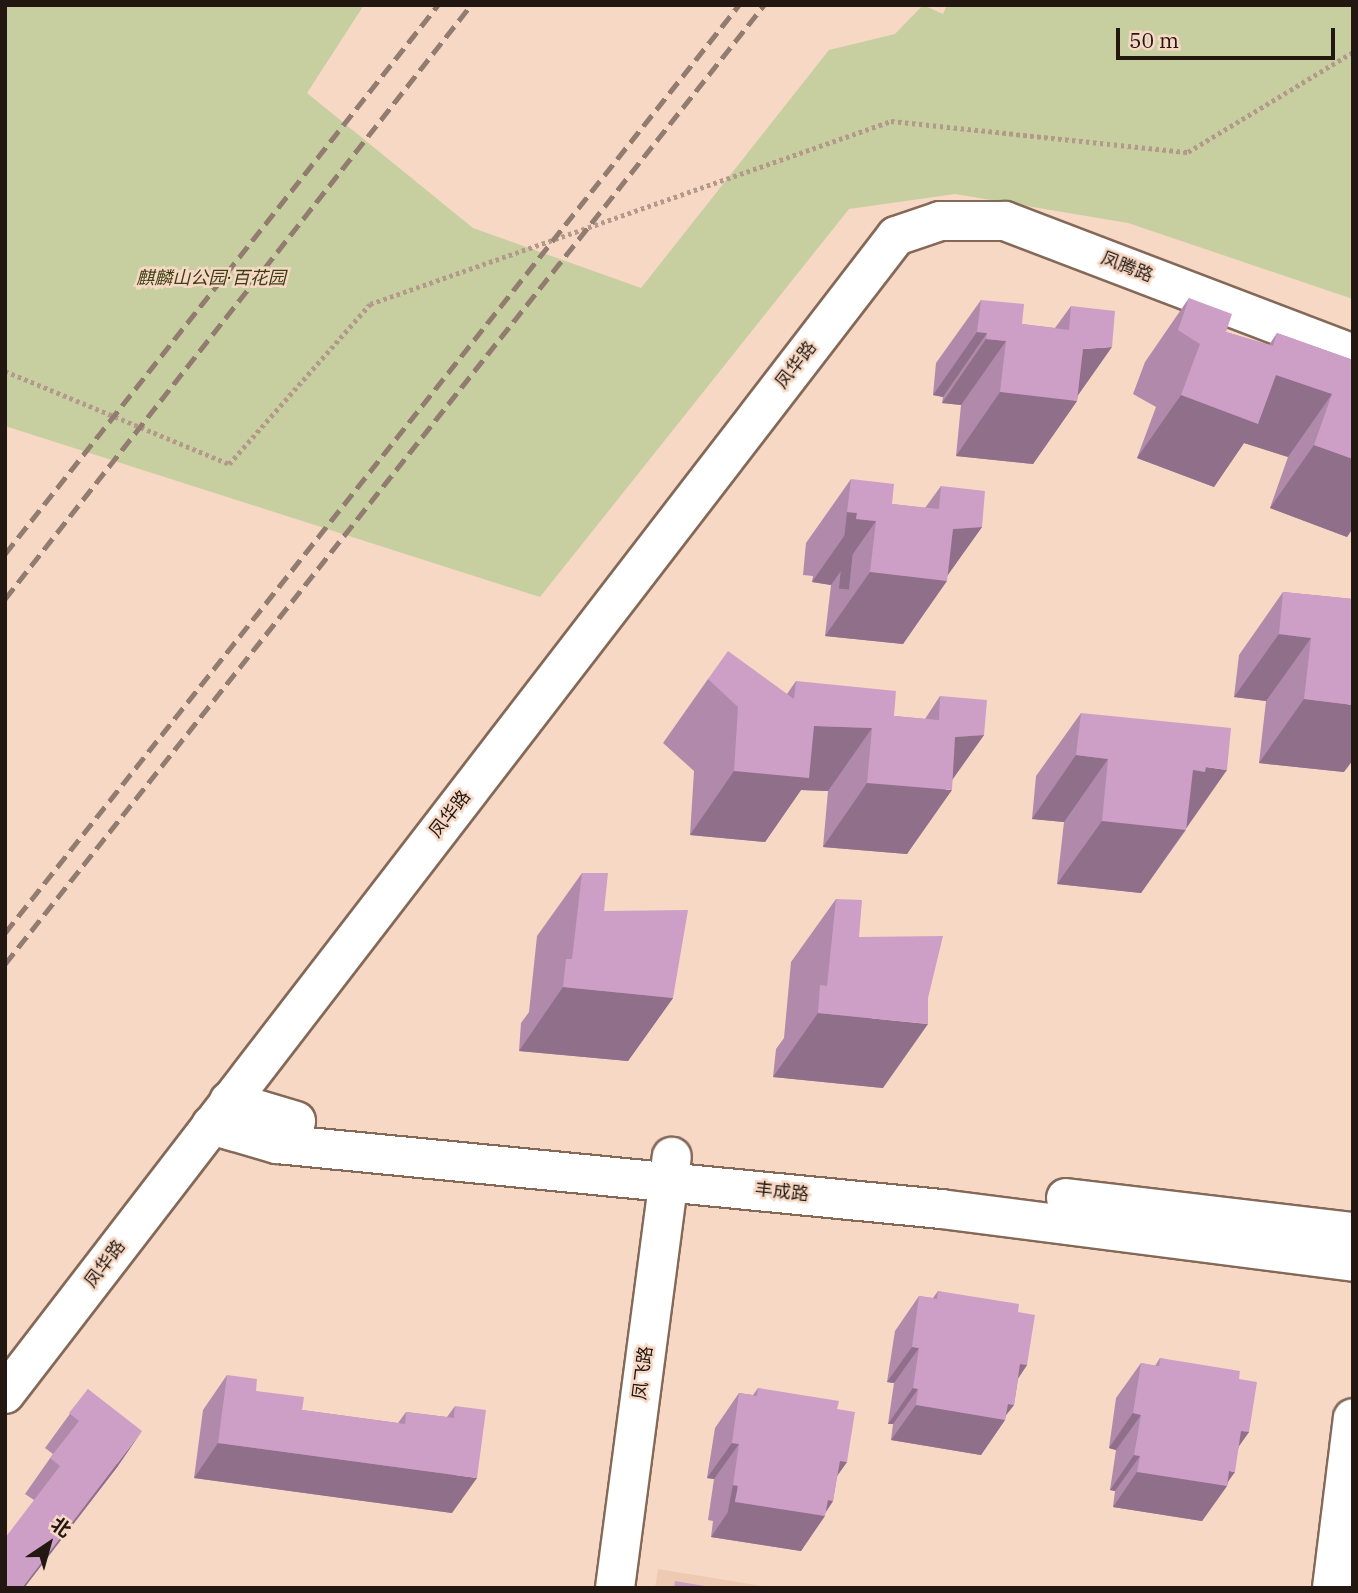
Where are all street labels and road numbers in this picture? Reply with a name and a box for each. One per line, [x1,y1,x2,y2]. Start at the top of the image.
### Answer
street label: 凤腾路 [1098,247,1156,287]
street label: 凤华路 [771,337,821,393]
street label: 凤华路 [425,786,475,842]
street label: 丰成路 [754,1178,810,1206]
street label: 凤华路 [80,1236,130,1292]
street label: 凤飞路 [629,1345,657,1401]

